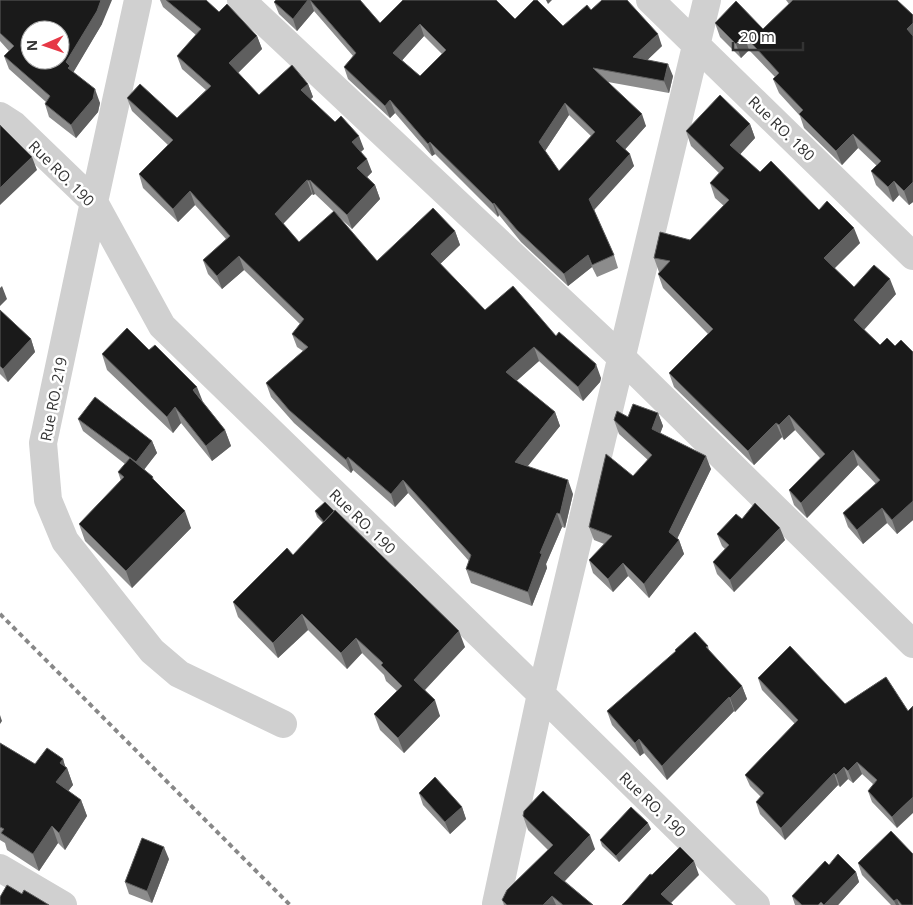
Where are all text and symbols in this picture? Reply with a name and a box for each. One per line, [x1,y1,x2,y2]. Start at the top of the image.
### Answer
north arrow [20,20,70,70]
scale bar [733,20,803,52]
text: 20 m [740,26,775,46]
text: N [22,39,41,51]
street label: Rue RO. 180 [744,91,820,165]
street label: Rue RO. 190 [25,136,99,210]
street label: Rue RO. 219 [35,355,71,443]
street label: Rue RO. 190 [325,484,401,558]
street label: Rue RO. 190 [615,767,691,841]

